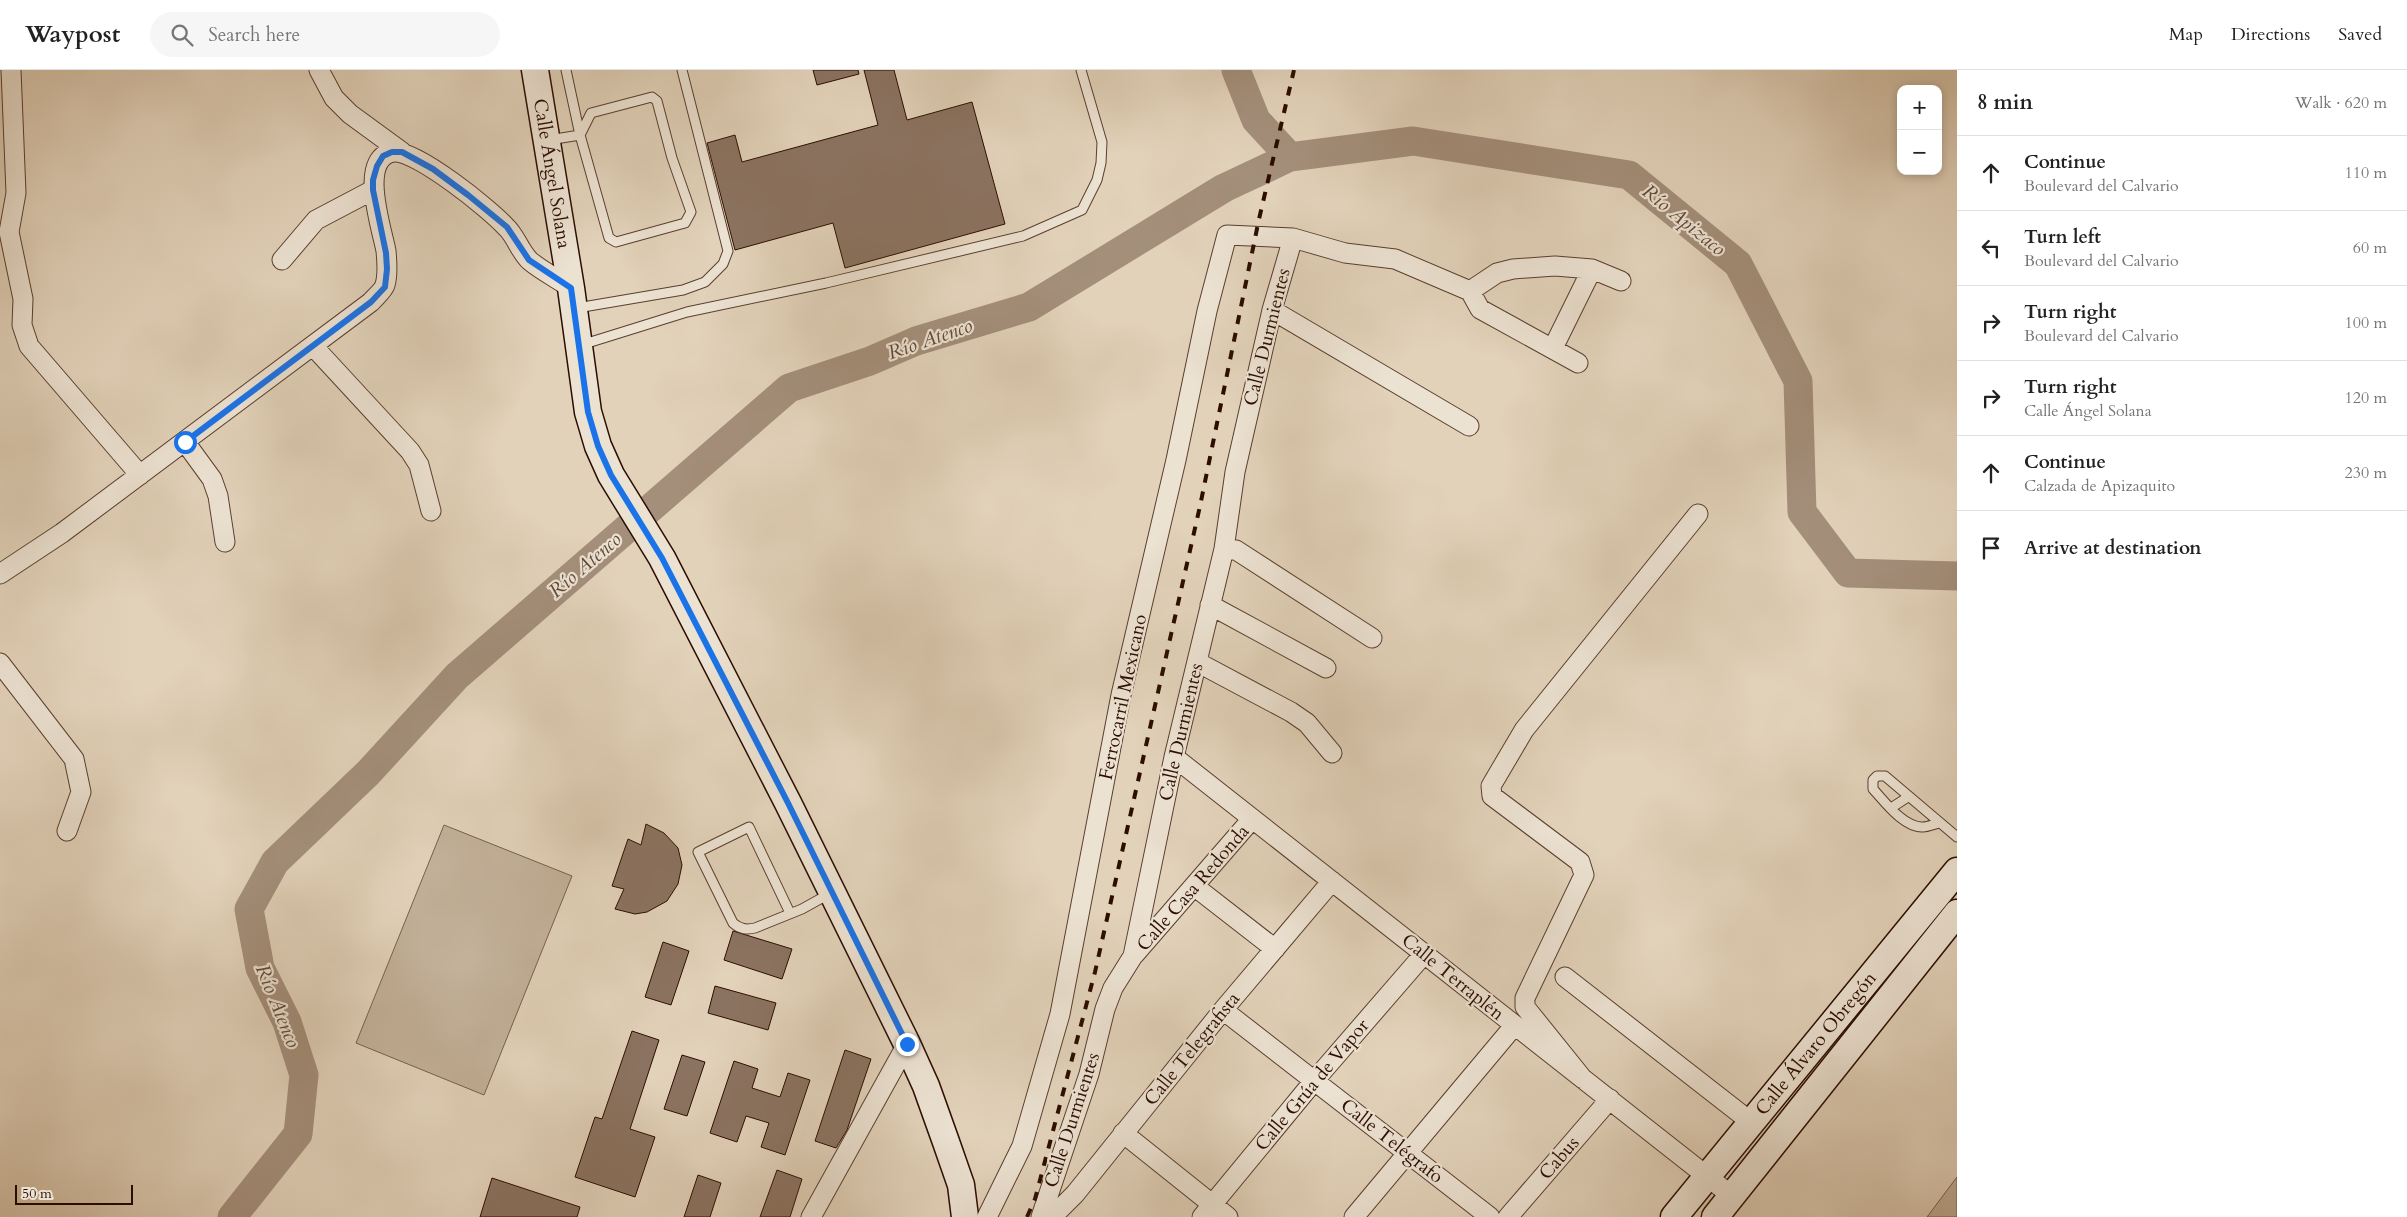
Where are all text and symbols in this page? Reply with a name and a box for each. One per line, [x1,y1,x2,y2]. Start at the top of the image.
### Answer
search box [150,12,500,57]
text: Waypost [25,18,120,51]
icon: search [168,21,196,49]
text: Search here [208,22,300,48]
text: Map [2169,22,2203,47]
text: Directions [2231,22,2310,47]
text: Saved [2338,22,2382,47]
map controls [1897,85,1942,175]
button: + [1897,85,1942,130]
text: 8 min [1977,88,2033,117]
text: Walk · 620 m [2295,92,2387,114]
street label: Calle Ángel Solana [527,97,577,251]
button: − [1897,130,1942,175]
text: Continue [2024,149,2106,175]
icon: ahead [1977,159,2005,187]
text: 110 m [2345,162,2387,184]
text: Boulevard del Calvario [2024,175,2179,197]
water label: Río Apizaco [1637,178,1731,262]
text: Turn left [2024,224,2101,250]
icon: left [1977,234,2005,262]
text: 60 m [2353,237,2387,259]
text: Boulevard del Calvario [2024,250,2179,272]
street label: Calle Durmientes [1237,266,1297,408]
text: Turn right [2024,299,2116,325]
icon: right [1977,309,2005,337]
water label: Río Atenco [884,312,976,366]
text: 100 m [2345,312,2387,334]
text: Boulevard del Calvario [2024,325,2179,347]
text: Turn right [2024,374,2116,400]
icon: right [1977,384,2005,412]
text: 120 m [2345,387,2387,409]
text: Calle Ángel Solana [2024,400,2152,422]
route start [174,431,197,454]
text: Continue [2024,449,2106,475]
icon: ahead [1977,459,2005,487]
text: 230 m [2345,462,2387,484]
text: Calzada de Apizaquito [2024,475,2175,497]
water label: Río Atenco [543,526,627,604]
icon: arrive [1977,534,2005,562]
text: Arrive at destination [2024,535,2201,561]
street label: Ferrocarril Mexicano [1093,612,1153,782]
street label: Calle Durmientes [1153,660,1209,804]
street label: Calle Casa Redonda [1131,819,1255,957]
street label: Calle Terraplén [1396,928,1510,1027]
water label: Río Atenco [249,960,307,1052]
street label: Calle Álvaro Obregón [1749,966,1883,1121]
street label: Calle Telegrafista [1138,987,1246,1111]
street label: Calle Grúa de Vapor [1249,1013,1375,1157]
route end [896,1033,919,1056]
street label: Calle Durmientes [1038,1049,1106,1191]
street label: Calle Telégrafo [1335,1093,1449,1189]
street label: Cabus [1533,1131,1585,1185]
scale bar [15,1182,132,1205]
text: 50 m [22,1184,52,1203]

